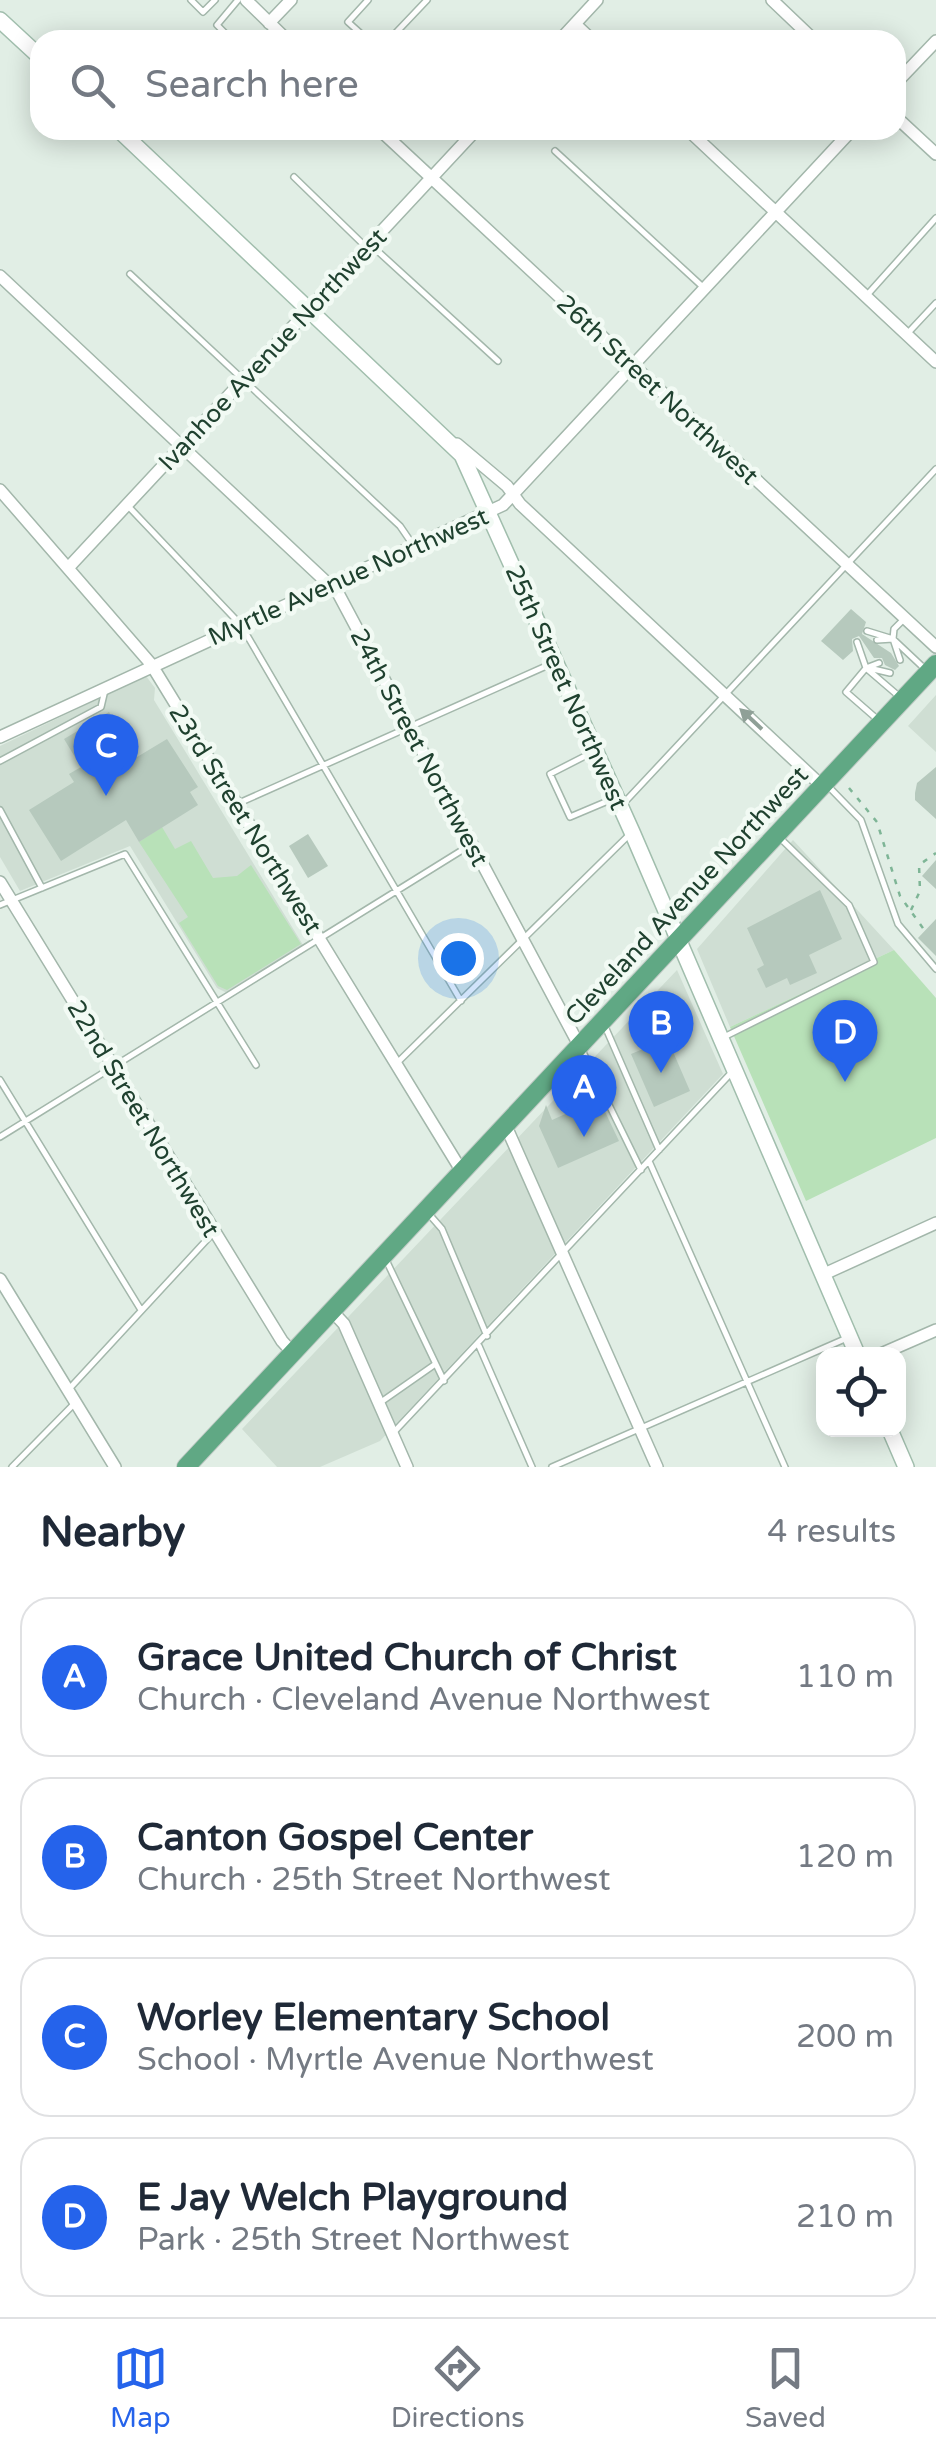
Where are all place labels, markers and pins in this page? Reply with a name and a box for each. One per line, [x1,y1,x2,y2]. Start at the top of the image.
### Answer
pin: C [74,714,138,796]
pin: B [628,990,694,1073]
pin: D [812,1000,878,1082]
pin: A [552,1054,616,1137]

